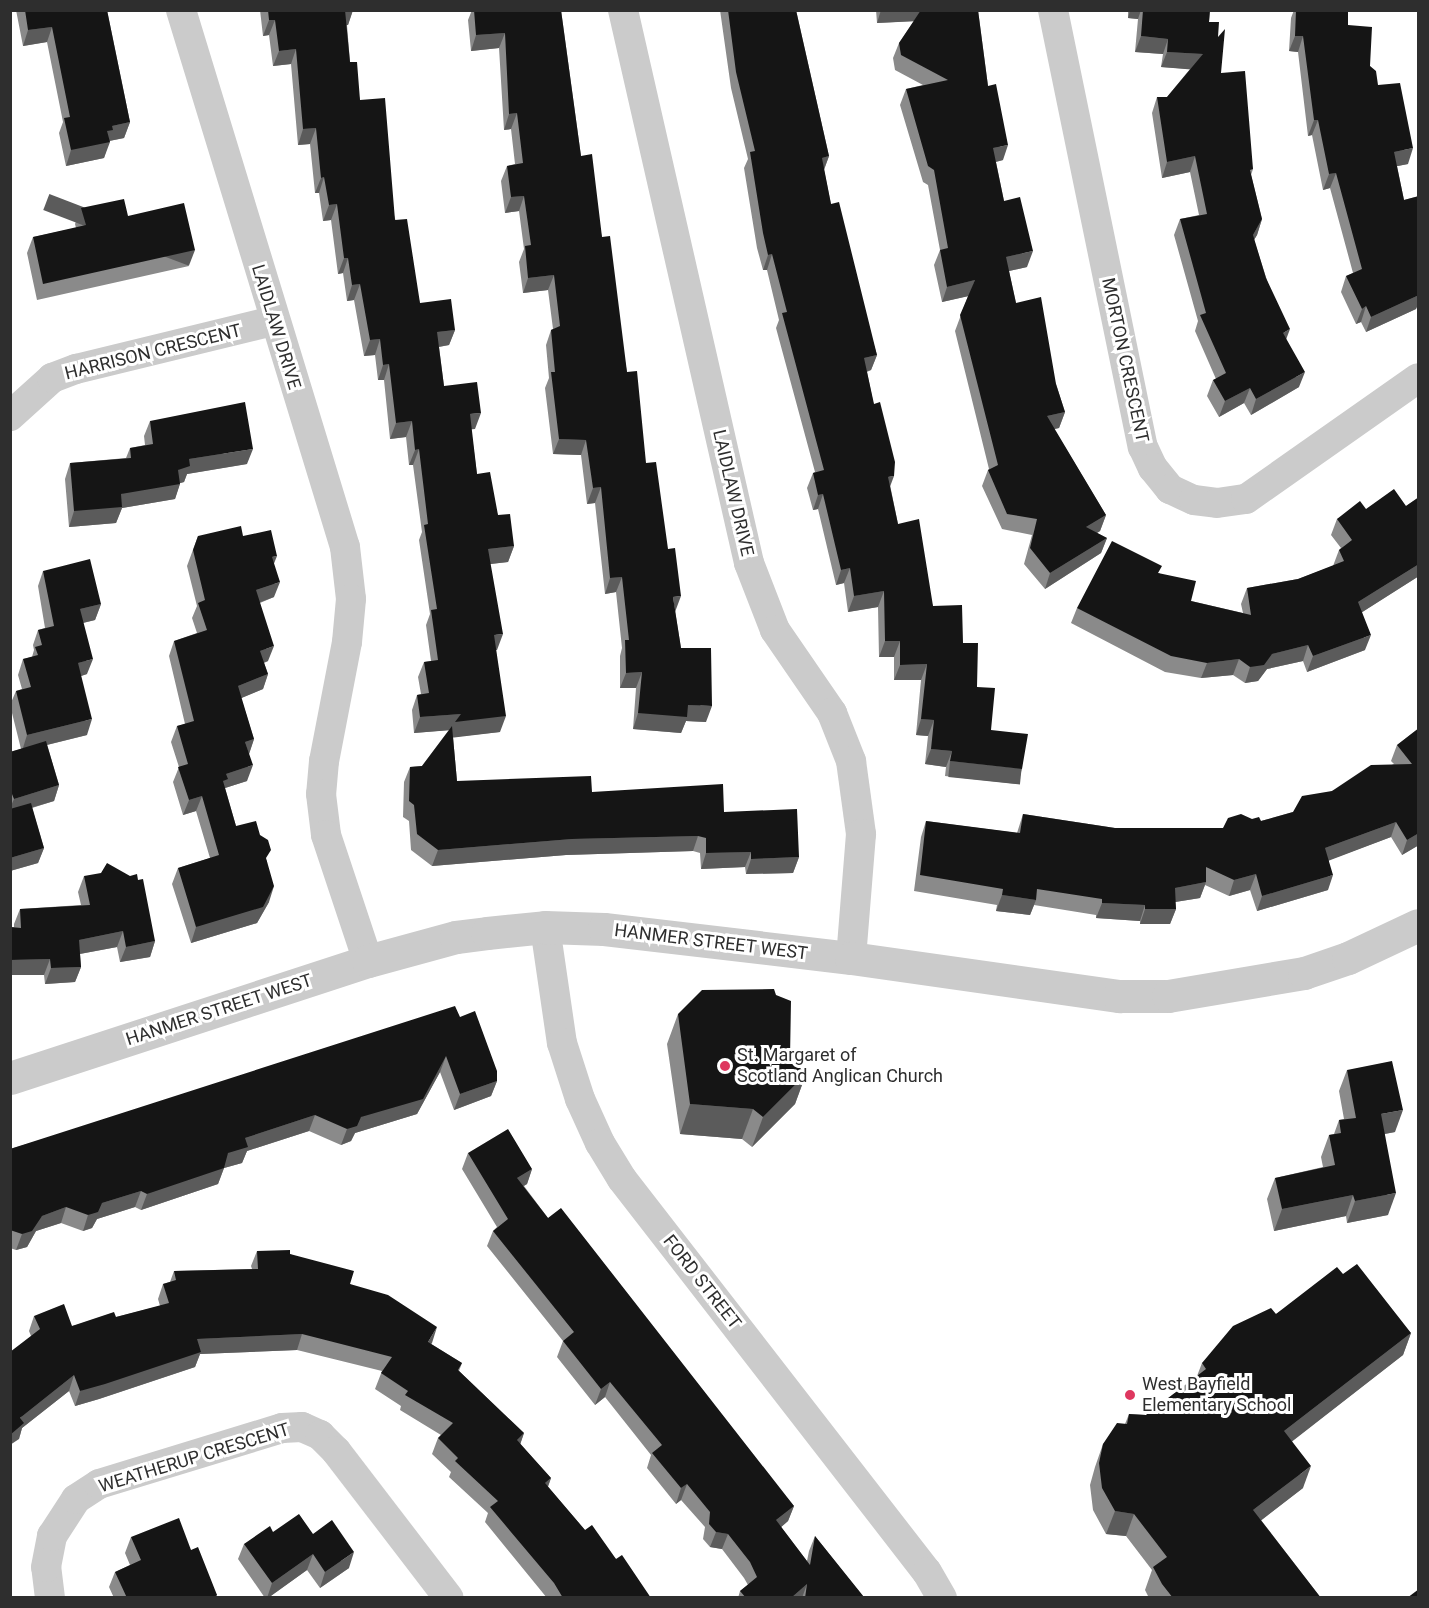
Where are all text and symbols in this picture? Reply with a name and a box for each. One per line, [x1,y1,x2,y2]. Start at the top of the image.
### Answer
street label: LAIDLAW DRIVE [247,262,305,392]
street label: MORTON CRESCENT [1097,276,1153,444]
street label: HARRISON CRESCENT [62,320,244,384]
street label: LAIDLAW DRIVE [708,428,758,558]
street label: HANMER STREET WEST [613,919,809,965]
street label: HANMER STREET WEST [123,970,315,1050]
place label: St. Margaret of Scotland Anglican Church [737,1045,943,1088]
marker: St. Margaret of Scotland Anglican Church [718,1059,732,1073]
street label: FORD STREET [659,1231,745,1333]
place label: West Bayfield Elementary School [1142,1374,1291,1416]
marker: West Bayfield Elementary School [1123,1388,1137,1402]
street label: WEATHERUP CRESCENT [96,1419,292,1497]

